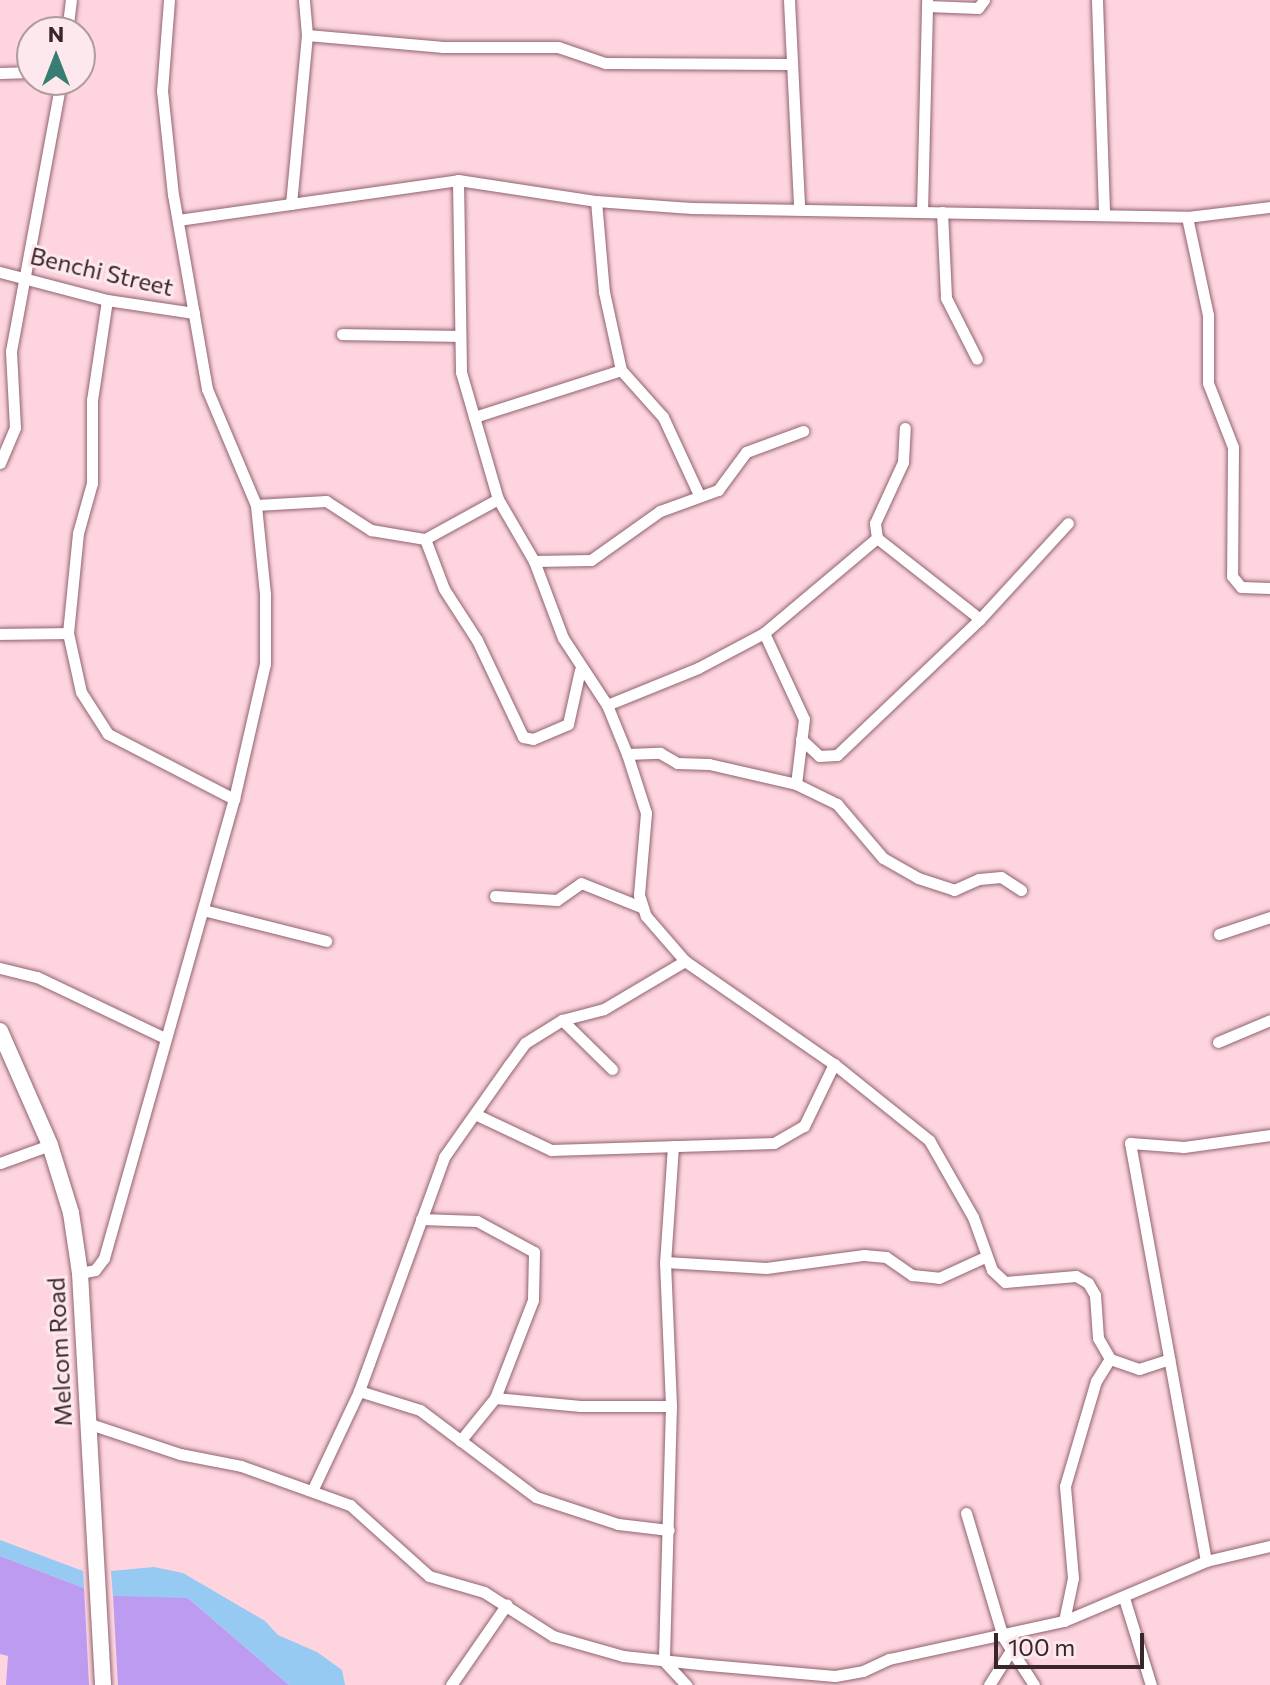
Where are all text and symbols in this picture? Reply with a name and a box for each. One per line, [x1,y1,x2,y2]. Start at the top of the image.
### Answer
north arrow [16,16,96,96]
text: N [48,20,64,47]
street label: Benchi Street [28,241,176,301]
street label: Melcom Road [41,1277,77,1427]
scale bar [998,1617,1148,1667]
text: 100 m [1008,1632,1075,1661]

